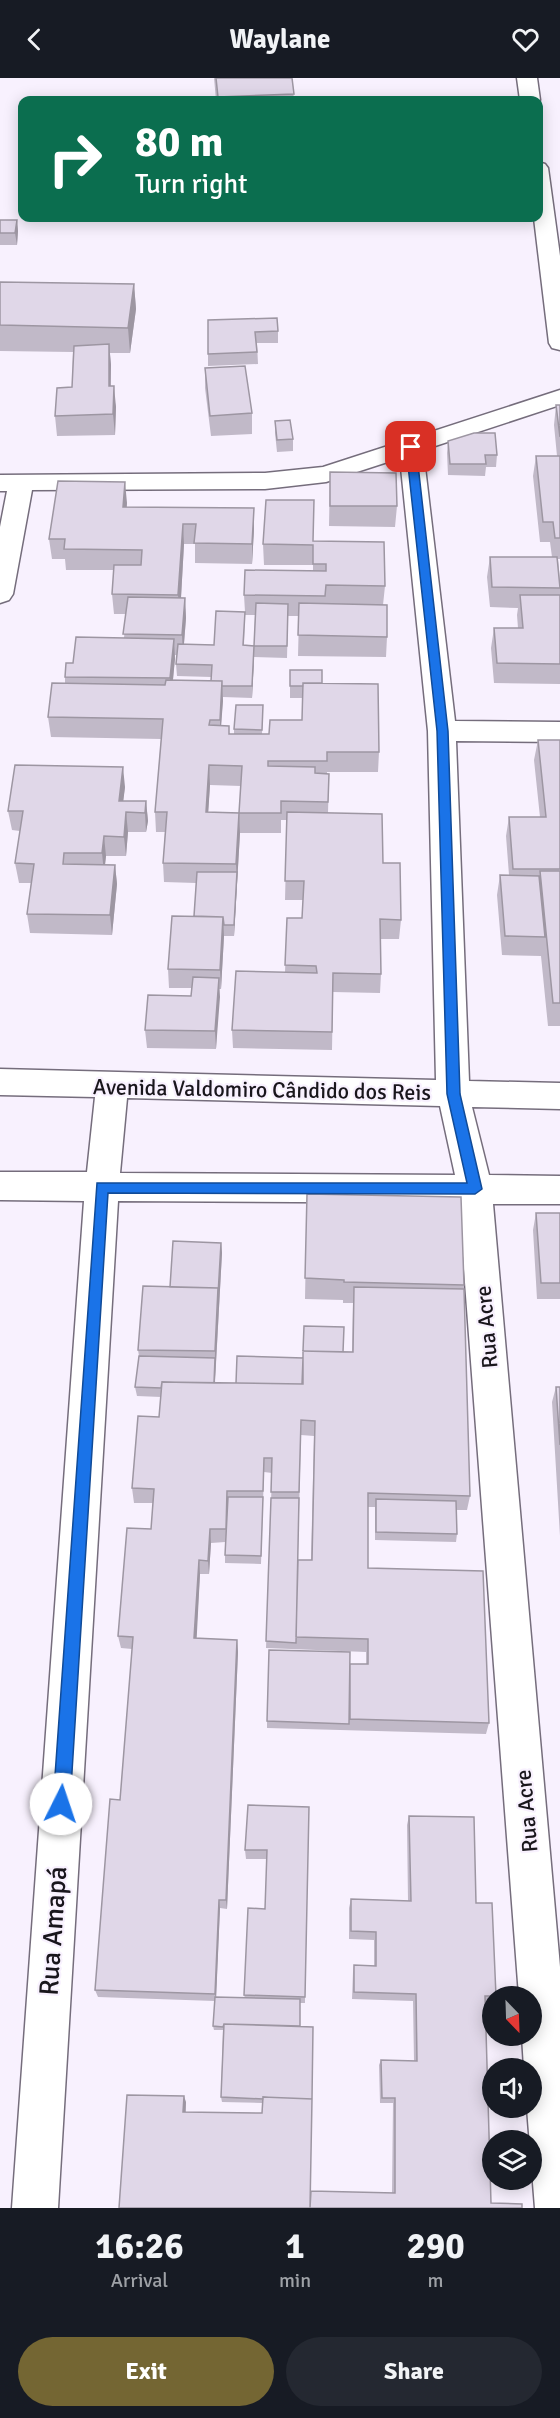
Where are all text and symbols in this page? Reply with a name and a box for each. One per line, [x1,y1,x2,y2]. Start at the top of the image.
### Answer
icon: back [18,23,51,56]
text: Waylane [229,23,331,56]
icon: heart [509,23,542,56]
text: 80 m [135,117,224,168]
icon: right [36,120,114,198]
text: Turn right [135,168,248,201]
pin [385,421,436,472]
icon: arrive [394,430,427,463]
street label: Avenida Valdomiro Cândido dos Reis [93,1073,431,1106]
street label: Rua Acre [469,1284,504,1370]
street label: Rua Acre [509,1768,544,1854]
position arrow [29,1772,93,1836]
street label: Rua Amapá [33,1865,74,1997]
north arrow [482,1986,542,2046]
map controls [482,1986,542,2190]
button: sound [482,2058,542,2118]
button: layers [482,2130,542,2190]
text: 16:26 [95,2224,184,2269]
text: 1 [285,2224,305,2269]
text: 290 [406,2224,465,2269]
text: Arrival [111,2268,168,2293]
text: min [279,2268,311,2293]
text: m [428,2268,444,2293]
button: Exit [18,2337,274,2406]
button: Share [286,2337,542,2406]

